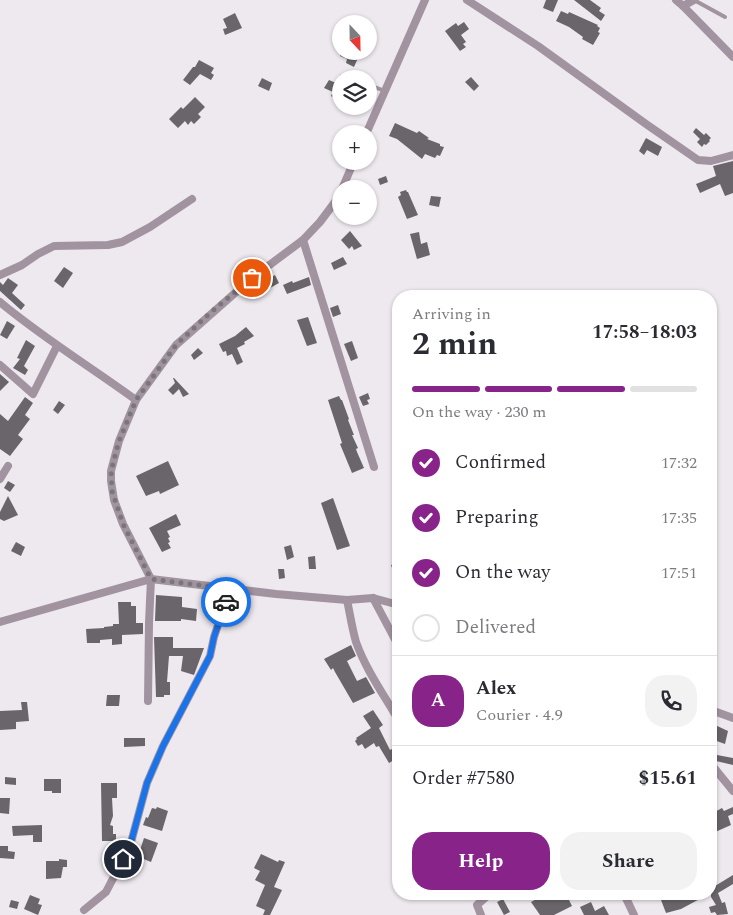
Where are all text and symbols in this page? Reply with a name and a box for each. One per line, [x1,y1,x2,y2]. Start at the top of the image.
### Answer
north arrow [332,15,378,60]
map controls [332,15,377,225]
button: layers [332,70,377,115]
button: + [332,125,377,170]
button: − [332,180,377,225]
pin [231,257,273,299]
icon: bag [238,264,266,292]
text: Arriving in [412,302,491,326]
text: 17:58–18:03 [592,318,697,347]
text: 2 min [412,320,497,369]
text: On the way · 230 m [412,400,546,424]
text: Confirmed [455,448,546,477]
icon: check [412,449,440,477]
text: 17:32 [661,451,697,475]
text: Preparing [455,503,539,532]
icon: check [412,504,440,532]
text: 17:35 [661,506,697,530]
text: On the way [455,558,551,587]
icon: check [412,559,440,587]
text: 17:51 [661,561,697,585]
courier [201,577,251,627]
icon: car [212,588,240,616]
text: Delivered [455,613,536,642]
text: Alex [476,674,517,703]
button: phone [645,675,697,727]
text: A [431,686,445,715]
text: Courier · 4.9 [476,703,563,727]
text: Order #7580 [412,764,515,793]
text: $15.61 [639,764,697,793]
button: Help [412,832,550,890]
button: Share [560,832,697,890]
pin [102,838,144,880]
icon: home [109,845,137,873]

